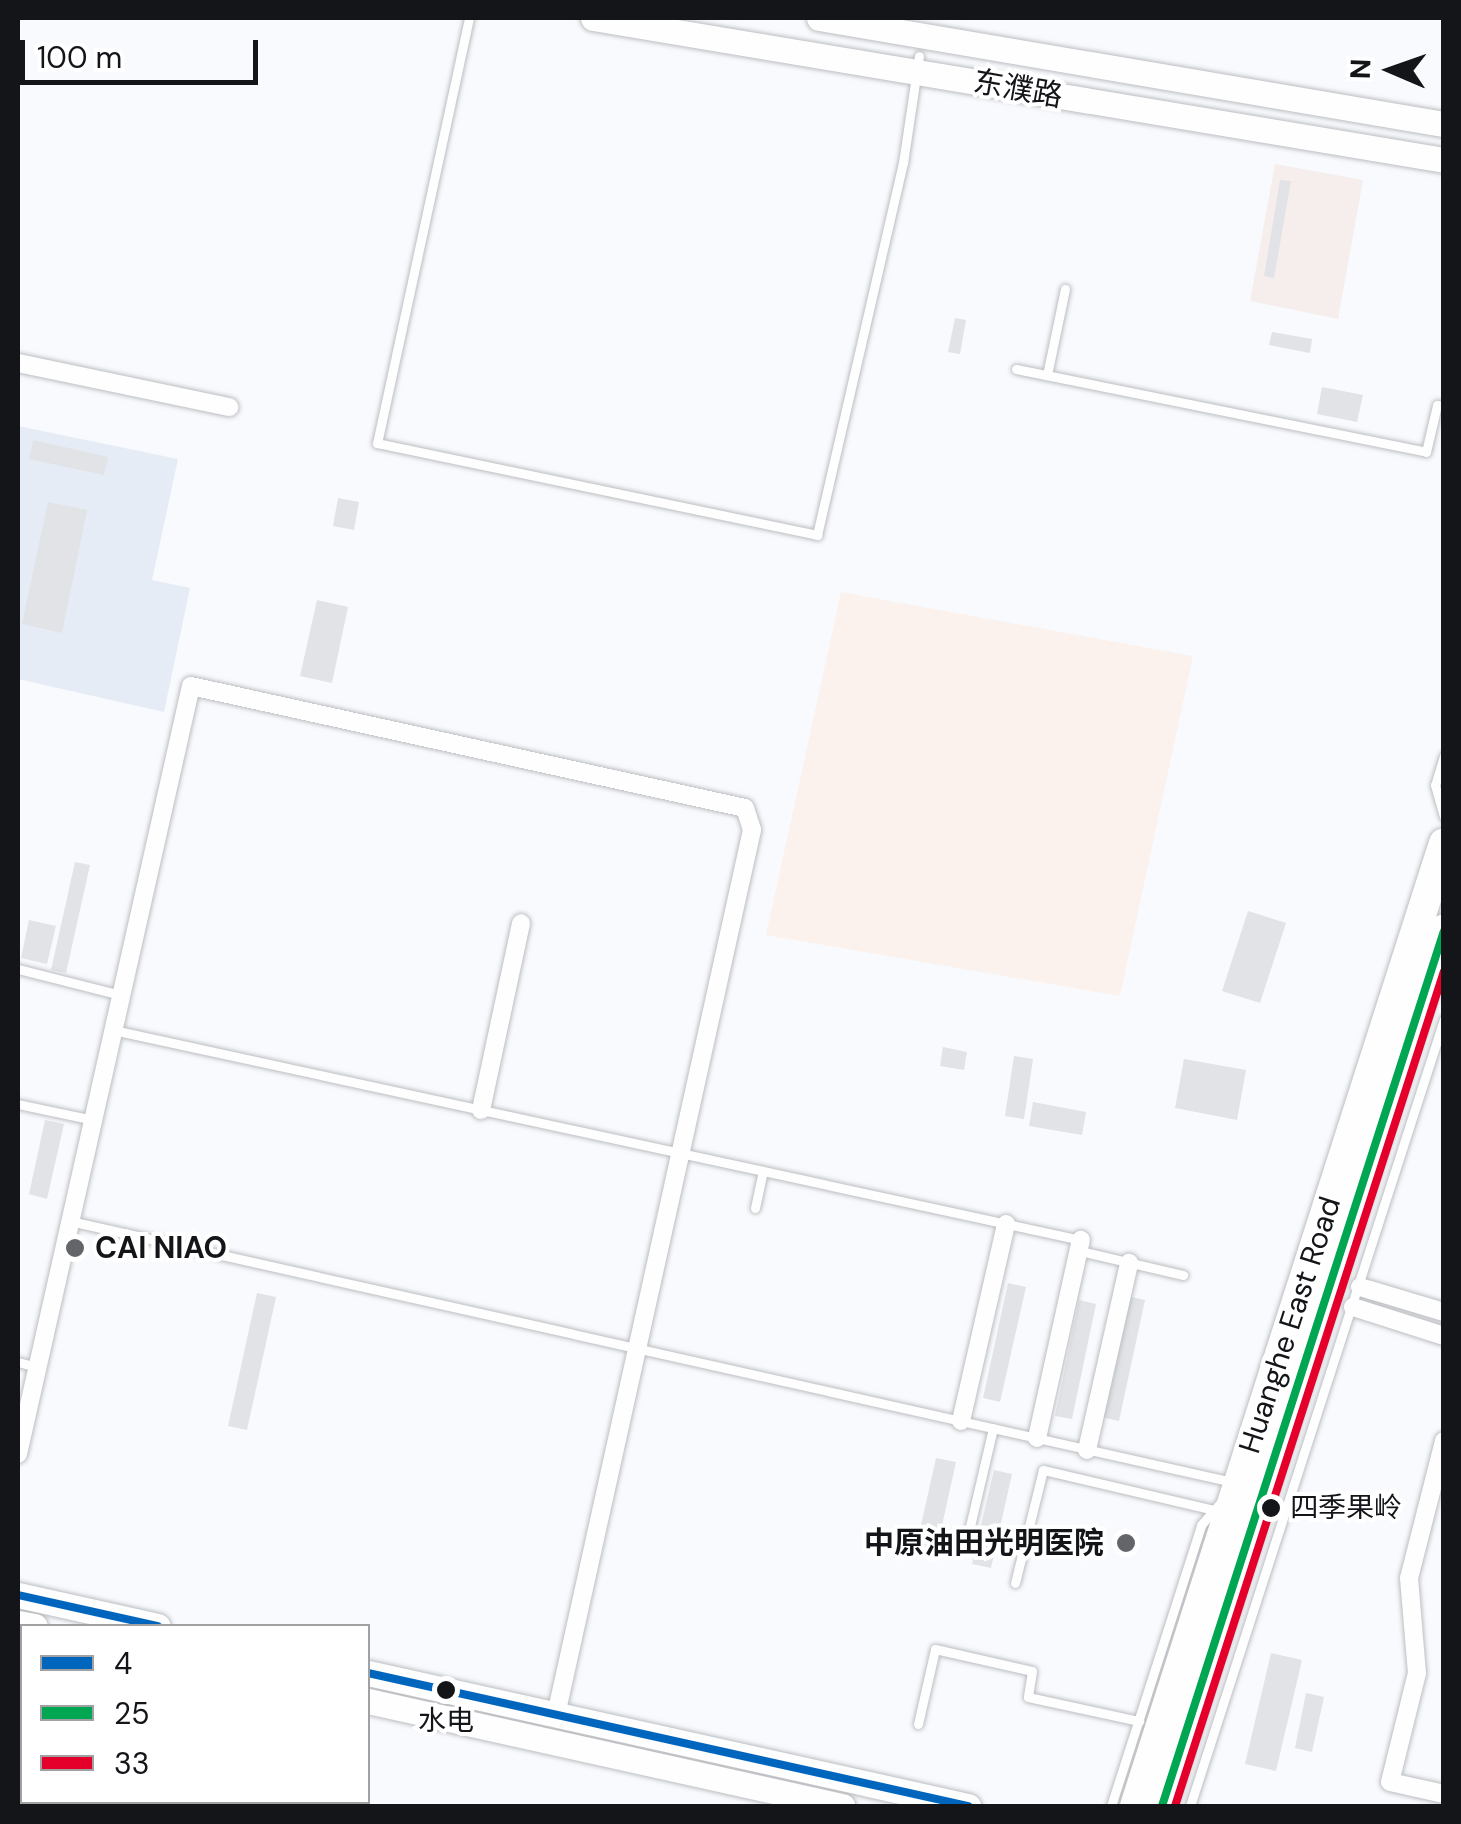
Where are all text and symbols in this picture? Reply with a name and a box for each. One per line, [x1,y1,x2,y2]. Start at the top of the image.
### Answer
scale bar [25,20,262,82]
north arrow [1341,20,1441,120]
text: 100 m [37,38,122,77]
text: N [1342,58,1379,80]
street label: 东濮路 [971,63,1065,115]
street label: Huanghe East Road [1232,1192,1348,1458]
place label: CAI NIAO [95,1230,227,1266]
marker: CAI NIAO [64,1237,86,1259]
place label: 四季果岭 [1290,1491,1402,1525]
marker: 四季果岭 [1261,1498,1281,1518]
place label: 中原油田光明医院 [864,1525,1104,1561]
marker: 中原油田光明医院 [1113,1530,1139,1556]
legend [20,1624,370,1804]
text: 4 [114,1644,132,1683]
marker: 水电 [436,1680,456,1700]
text: 25 [114,1694,150,1733]
place label: 水电 [418,1704,474,1738]
text: 33 [114,1744,149,1783]

